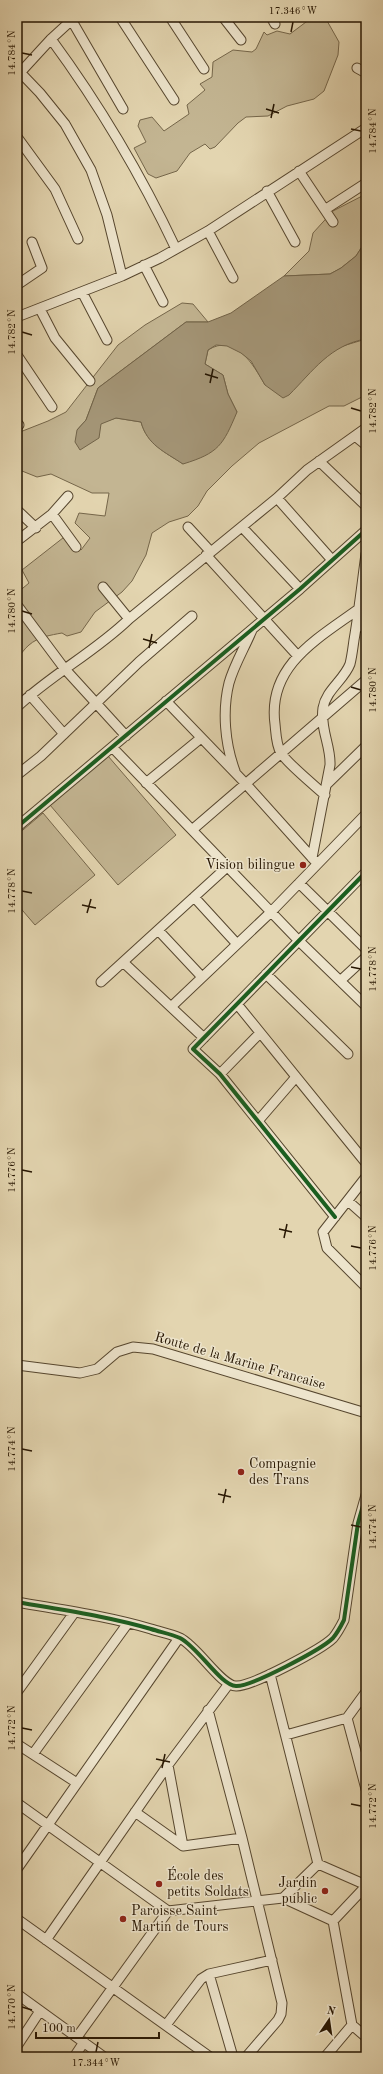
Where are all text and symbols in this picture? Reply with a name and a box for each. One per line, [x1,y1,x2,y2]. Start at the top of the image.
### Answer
text: 17.346°W [269,6,317,16]
text: 14.784°N [7,30,17,76]
text: 14.784°N [368,108,378,154]
text: 14.782°N [7,309,17,355]
text: 14.782°N [368,388,378,434]
text: 14.780°N [7,588,17,634]
text: 14.780°N [368,667,378,713]
place label: Vision bilingue [205,858,295,872]
marker: Vision bilingue [298,860,308,870]
text: 14.778°N [7,868,17,914]
text: 14.778°N [368,946,378,992]
text: 14.776°N [7,1147,17,1193]
text: 14.776°N [368,1225,378,1271]
street label: Route de la Marine Francaise [153,1330,327,1392]
text: 14.774°N [7,1426,17,1472]
place label: Compagnie des Trans [249,1457,316,1487]
marker: Compagnie des Trans [236,1467,246,1477]
text: 14.774°N [368,1504,378,1550]
text: 14.772°N [7,1705,17,1751]
text: 14.772°N [368,1783,378,1829]
place label: École des petits Soldats [167,1866,249,1899]
place label: Jardin public [278,1876,317,1906]
marker: École des petits Soldats [154,1879,164,1889]
marker: Jardin public [320,1886,330,1896]
place label: Paroisse Saint Martin de Tours [131,1904,229,1934]
marker: Paroisse Saint Martin de Tours [118,1914,128,1924]
text: 14.770°N [7,1984,17,2030]
north arrow [309,2000,349,2040]
text: N [326,2005,337,2018]
scale bar [36,2014,159,2040]
text: 100 m [42,2023,76,2035]
text: 17.344°W [72,2058,120,2068]

